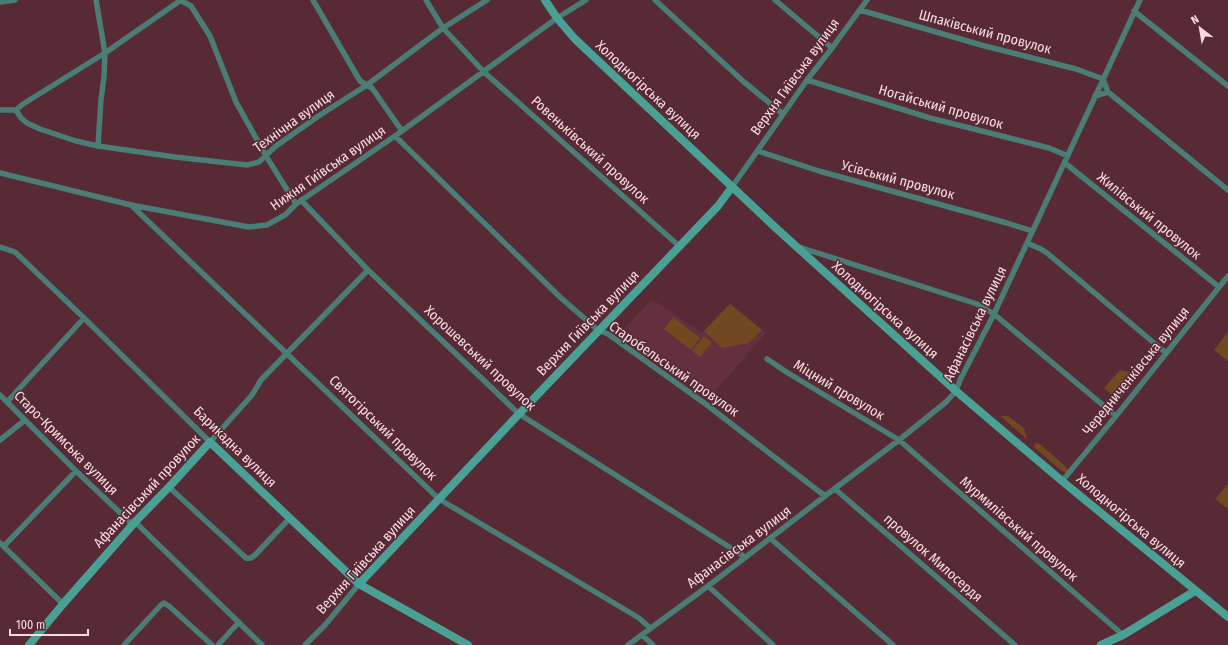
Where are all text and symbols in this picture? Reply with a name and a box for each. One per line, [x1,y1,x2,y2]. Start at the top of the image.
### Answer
street label: Шпаківський провулок [917,6,1054,58]
north arrow [1180,8,1220,48]
text: N [1189,13,1201,27]
street label: Верхня Гиївська вулиця [747,15,843,139]
street label: Холодногірська вулиця [592,37,704,143]
street label: Ногайський провулок [877,81,1006,133]
street label: Технічна вулиця [250,86,338,156]
street label: Ровеньківський провулок [528,93,653,208]
street label: Нижня Гиївська вулиця [267,122,389,214]
street label: Усівський провулок [839,156,957,203]
street label: Жилівський провулок [1093,169,1205,264]
street label: Холодногірська вулиця [828,258,942,362]
street label: Афанасівська вулиця [940,264,1010,384]
street label: Верхня Гиївська вулиця [533,267,643,379]
street label: Хорошевський провулок [421,302,540,414]
street label: Чередниченківська вулиця [1079,303,1193,439]
street label: Старобельський провулок [606,318,743,421]
street label: Міцний провулок [790,356,888,424]
street label: Святогірський провулок [325,372,441,484]
street label: Старо-Кримська вулиця [10,387,122,499]
street label: Барикадна вулиця [190,403,280,491]
street label: Афанасівський провулок [90,430,204,551]
street label: Холодногірська вулиця [1073,470,1189,572]
street label: Мурмилівський провулок [956,473,1082,585]
street label: Верхня Гиївська вулиця [313,502,419,618]
street label: Афанасівська вулиця [683,502,795,592]
street label: провулок Милосердя [880,510,986,606]
scale bar [10,611,88,637]
text: 100 m [16,618,45,632]

